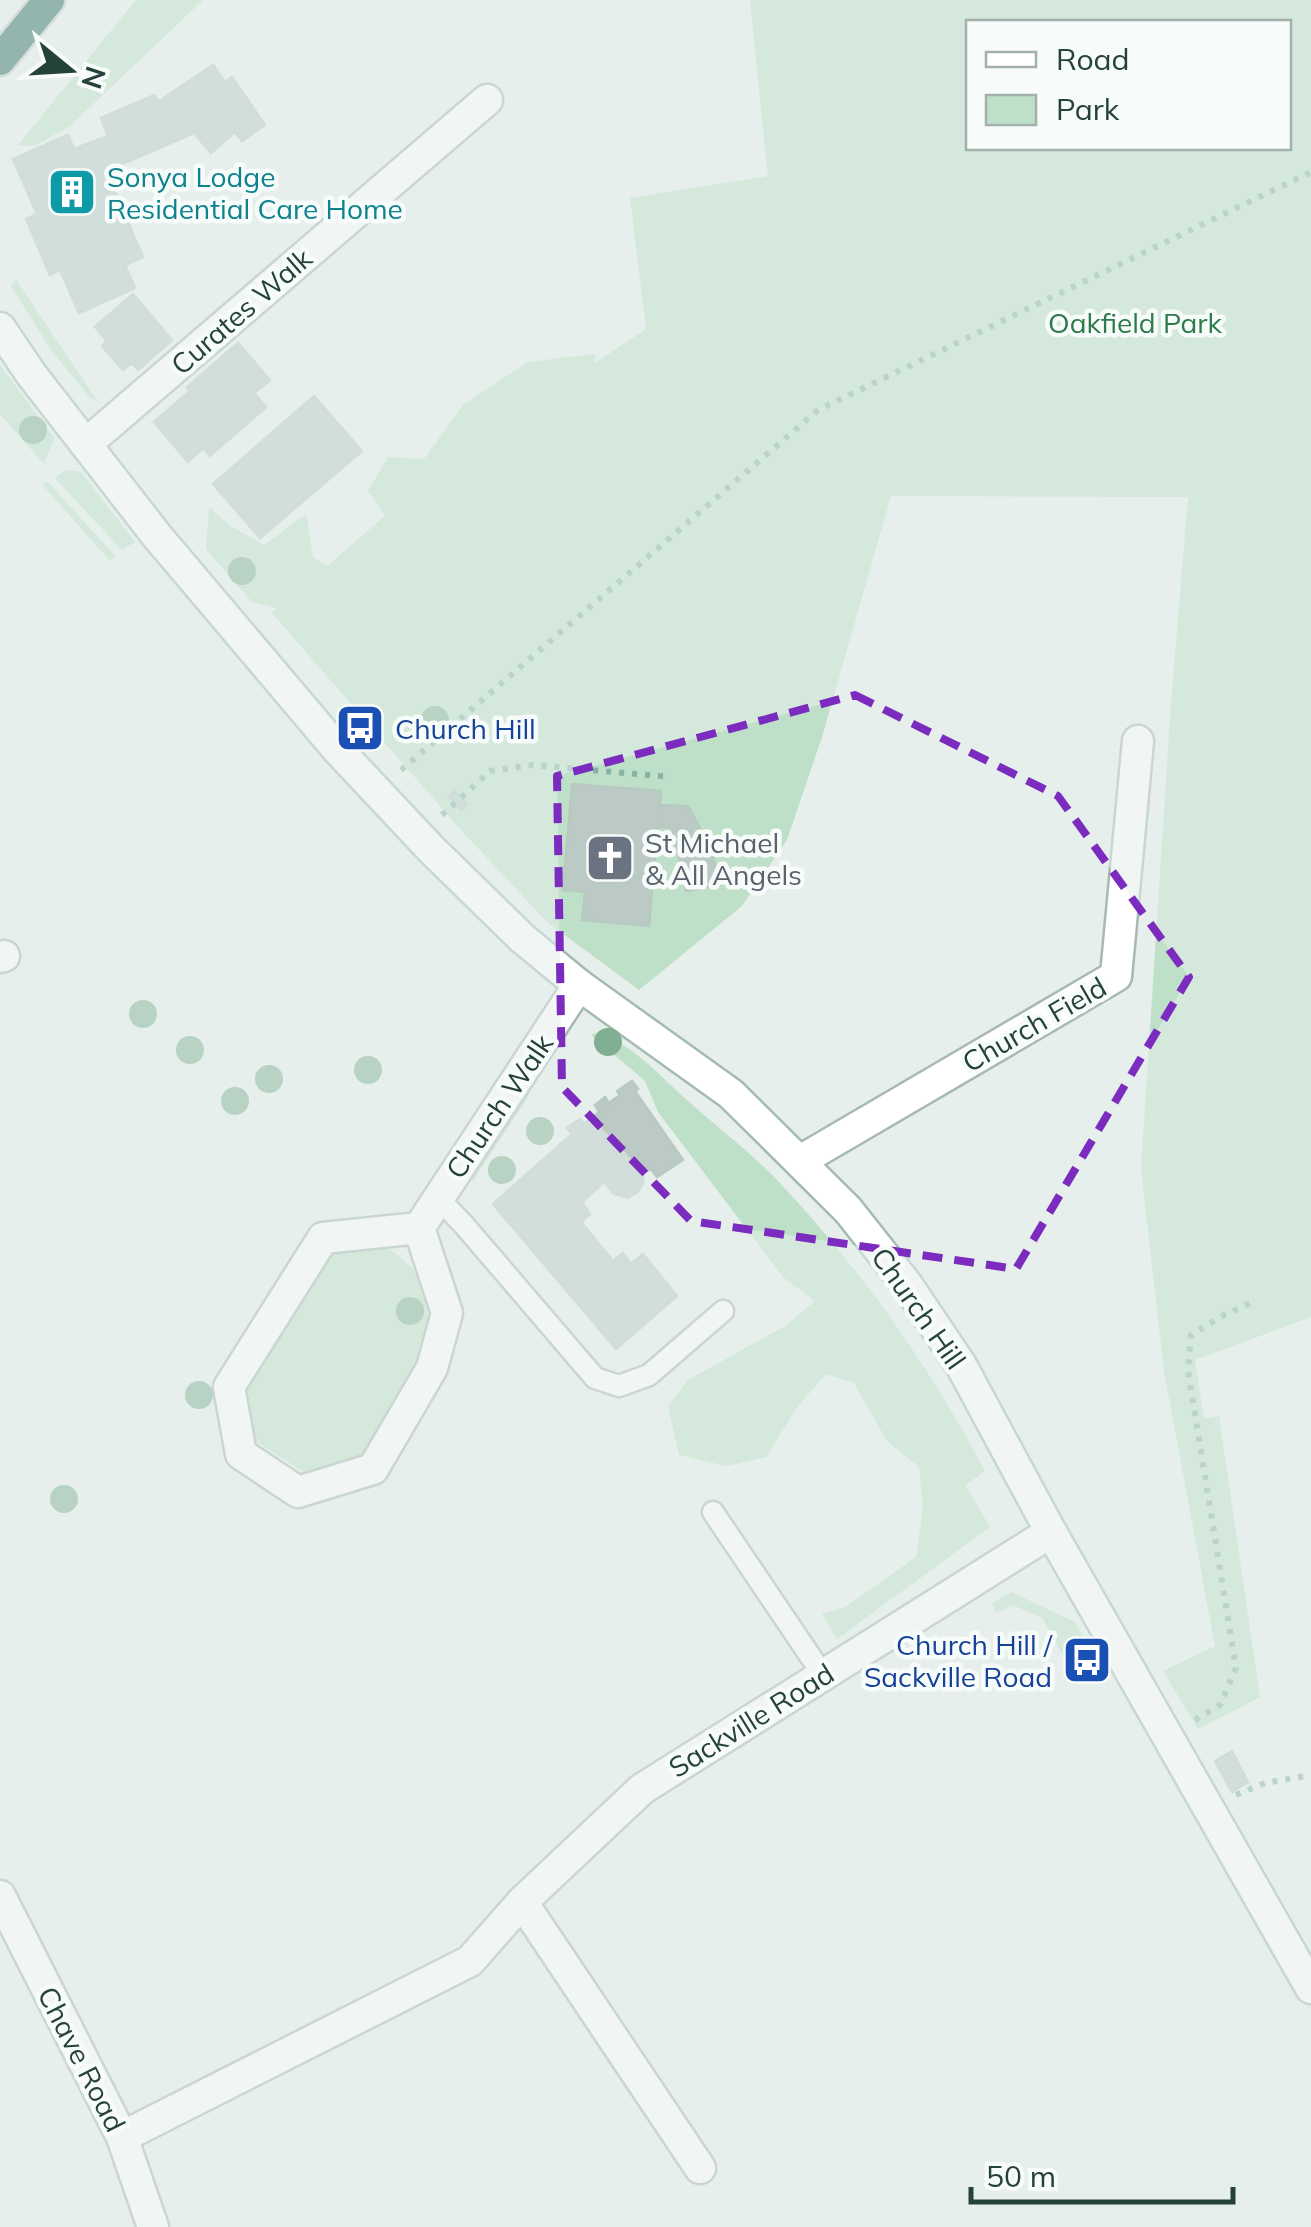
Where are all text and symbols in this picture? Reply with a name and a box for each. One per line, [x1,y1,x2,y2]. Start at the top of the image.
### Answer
north arrow [20,20,120,120]
legend [966,20,1291,150]
text: Road [1056,40,1130,78]
text: N [74,62,114,93]
text: Park [1056,90,1120,128]
place label: Sonya Lodge Residential Care Home [107,159,403,226]
building icon: Sonya Lodge Residential Care Home [46,166,98,218]
street label: Curates Walk [163,240,319,382]
park label: Oakfield Park [1048,305,1223,340]
bus stop icon: Church Hill [334,702,386,754]
place label: Church Hill [395,711,536,746]
place label: St Michael & All Angels [645,825,802,892]
church icon: St Michael & All Angels [584,832,636,884]
street label: Church Field [956,969,1112,1079]
street label: Church Walk [438,1027,560,1185]
street label: Church Hill [864,1240,974,1376]
place label: Church Hill / Sackville Road [864,1627,1053,1694]
bus stop icon: Church Hill / Sackville Road [1061,1634,1113,1686]
street label: Sackville Road [662,1655,840,1785]
street label: Chave Road [31,1981,133,2137]
scale bar [971,2142,1234,2204]
text: 50 m [986,2157,1056,2195]

